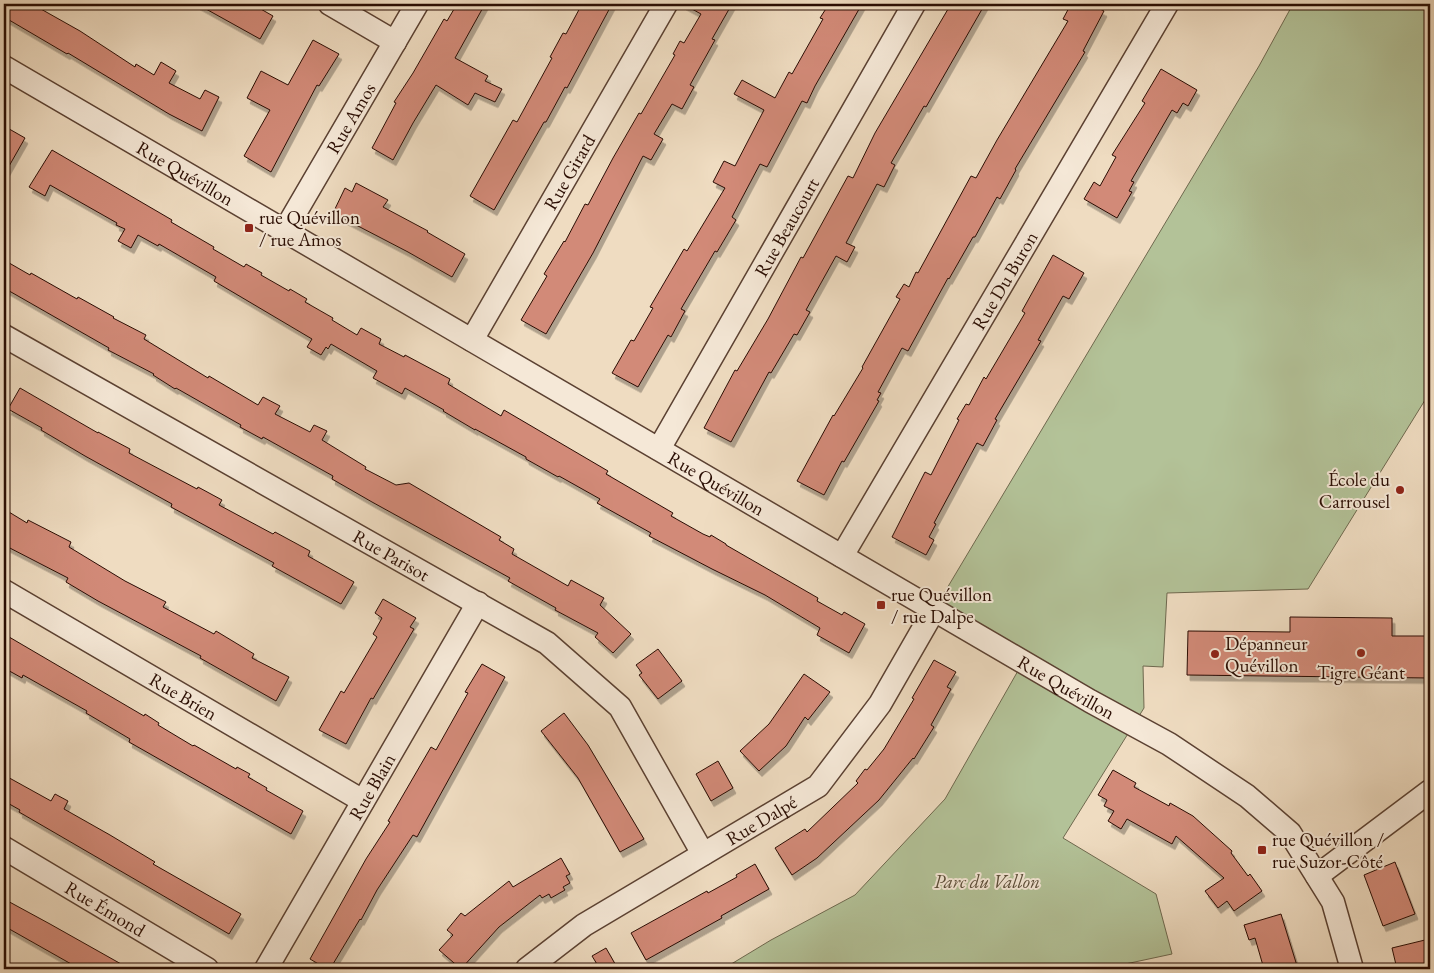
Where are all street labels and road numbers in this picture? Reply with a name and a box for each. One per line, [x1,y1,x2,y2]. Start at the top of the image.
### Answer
street label: Rue Amos [320,78,381,158]
street label: Rue Girard [538,130,601,215]
street label: Rue Quévillon [132,135,238,211]
street label: Rue Beaucourt [748,173,825,281]
street label: Rue Du Buron [966,227,1043,334]
street label: Rue Quévillon [663,445,769,521]
street label: Rue Parisot [348,524,434,587]
street label: Rue Quévillon [1013,649,1119,725]
street label: Rue Brien [145,667,222,726]
street label: Rue Blain [343,749,401,824]
street label: Rue Dalpé [721,789,802,851]
street label: Rue Émond [60,875,150,943]

